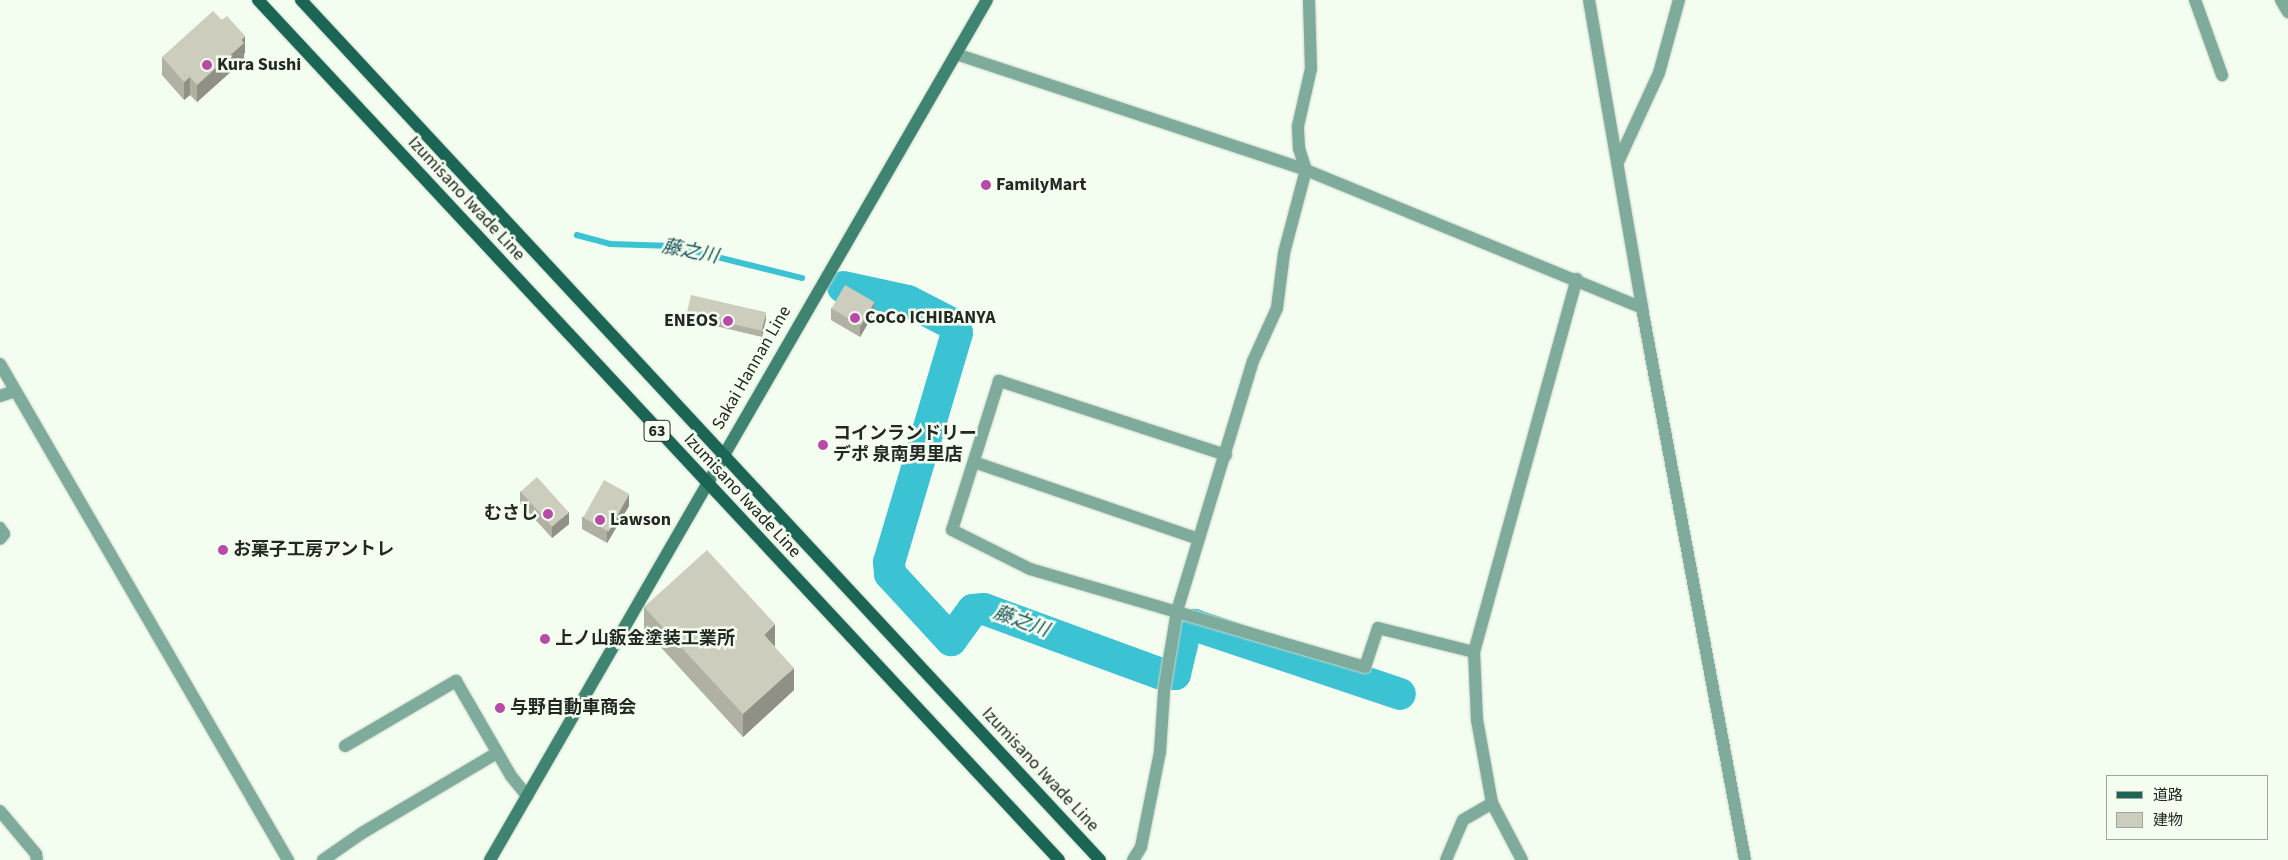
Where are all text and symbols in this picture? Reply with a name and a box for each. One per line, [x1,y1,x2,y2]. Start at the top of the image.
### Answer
place label: Kura Sushi [217,54,301,76]
marker: Kura Sushi [201,59,213,71]
street label: Izumisano Iwade Line [403,132,529,266]
place label: FamilyMart [996,174,1086,196]
marker: FamilyMart [980,179,992,191]
water label: 藤之川 [660,235,720,269]
street label: Sakai Hannan Line [708,302,796,434]
place label: CoCo ICHIBANYA [865,307,996,329]
place label: ENEOS [664,310,718,332]
marker: CoCo ICHIBANYA [849,312,861,324]
marker: ENEOS [722,315,734,327]
road number: 63 [643,418,671,444]
place label: コインランドリー デポ 泉南男里店 [833,424,977,466]
street label: Izumisano Iwade Line [679,429,805,563]
marker: コインランドリー デポ 泉南男里店 [817,439,829,451]
place label: むさし [484,503,538,525]
marker: むさし [542,508,554,520]
place label: Lawson [610,509,671,531]
marker: Lawson [594,514,606,526]
place label: お菓子工房アントレ [233,539,395,561]
marker: お菓子工房アントレ [217,544,229,556]
water label: 藤之川 [990,602,1052,642]
place label: 上ノ山鈑金塗装工業所 [555,628,735,650]
marker: 上ノ山鈑金塗装工業所 [539,633,551,645]
place label: 与野自動車商会 [510,697,636,719]
marker: 与野自動車商会 [494,702,506,714]
street label: Izumisano Iwade Line [977,703,1103,837]
legend [2106,775,2268,840]
text: 道路 [2153,785,2183,806]
text: 建物 [2153,810,2183,831]

